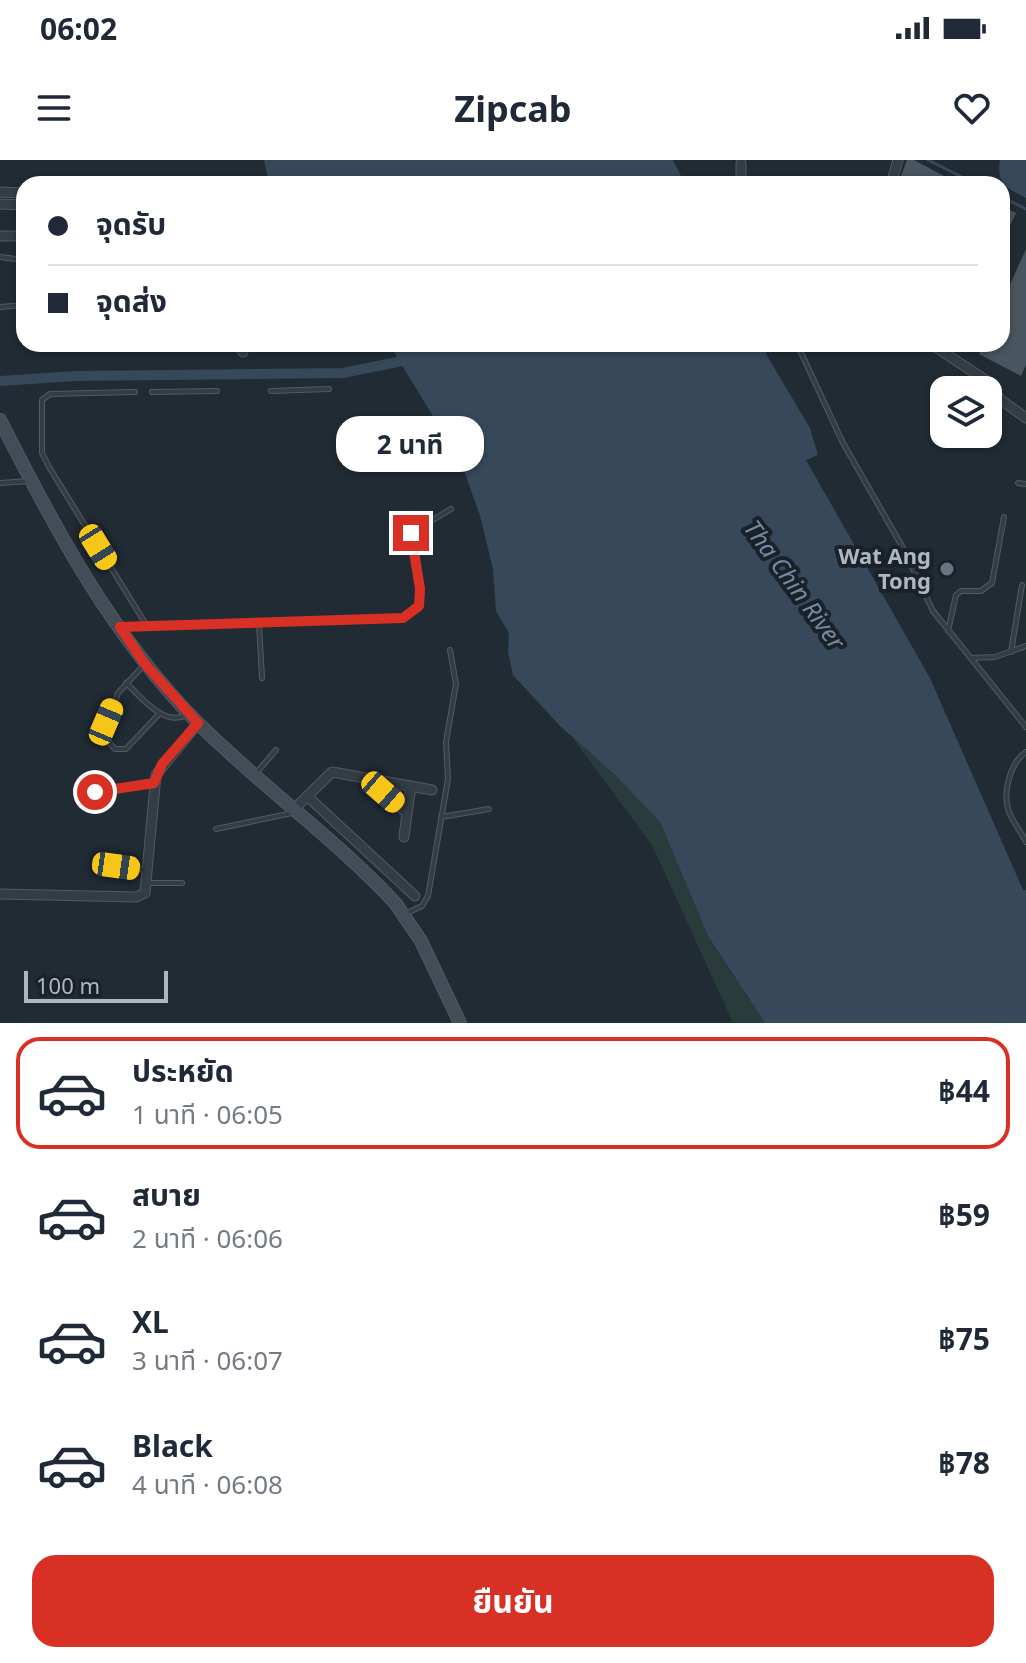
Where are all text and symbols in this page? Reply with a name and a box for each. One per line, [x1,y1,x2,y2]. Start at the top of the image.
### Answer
text: 06:02 [40,8,117,49]
text: Zipcab [454,84,572,133]
icon: menu [32,86,76,130]
icon: heart [950,86,994,130]
text: จุดรับ [96,203,166,244]
text: จุดส่ง [96,280,167,321]
map controls [930,376,1002,448]
button: layers [930,376,1002,448]
callout: 2 นาที [337,417,485,473]
text: 2 นาที [377,426,443,462]
water label: Tha Chin River [737,513,854,657]
route end [393,515,429,551]
car [75,520,121,574]
place label: Wat Ang Tong [838,540,931,595]
marker: Wat Ang Tong [938,560,956,578]
car [86,695,126,749]
car [357,767,409,817]
route start [77,774,113,810]
car [91,851,141,881]
scale bar [24,967,168,1003]
text: 100 m [36,970,100,1000]
text: ประหยัด [132,1050,234,1091]
icon: car [36,1057,108,1129]
text: ฿44 [938,1070,990,1111]
text: 1 นาที · 06:05 [132,1096,283,1132]
text: สบาย [132,1174,201,1215]
icon: car [36,1181,108,1253]
text: ฿59 [938,1194,990,1235]
text: 2 นาที · 06:06 [132,1220,283,1256]
text: XL [132,1301,169,1342]
icon: car [36,1305,108,1377]
text: ฿75 [938,1318,990,1359]
text: 3 นาที · 06:07 [132,1342,283,1378]
text: Black [132,1425,213,1466]
icon: car [36,1429,108,1501]
text: ฿78 [938,1442,990,1483]
text: 4 นาที · 06:08 [132,1466,283,1502]
button: ยืนยัน [32,1555,994,1647]

